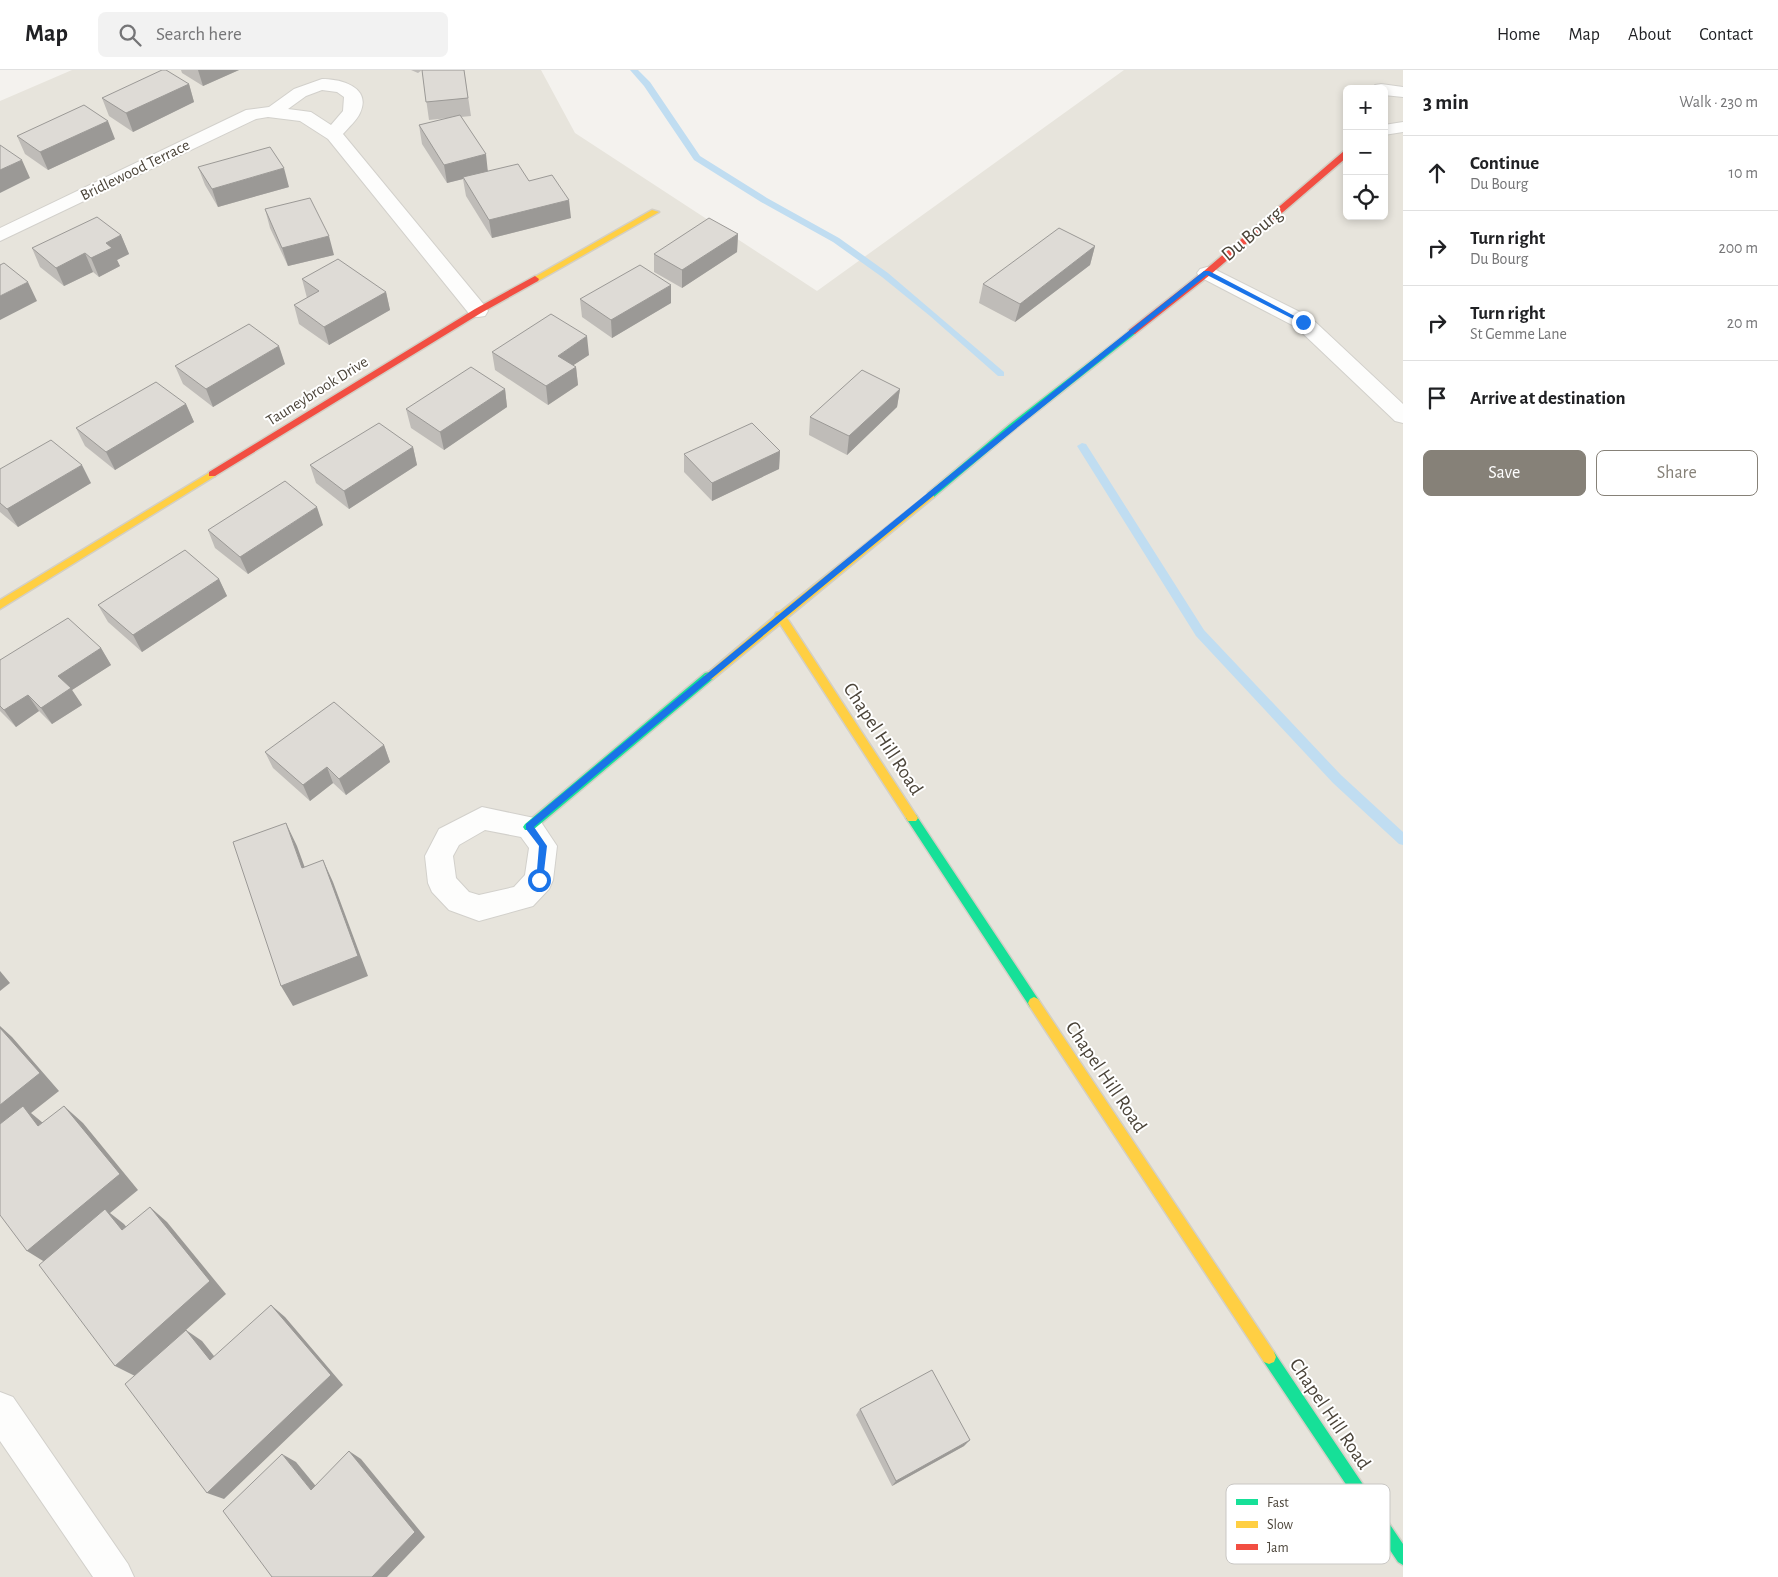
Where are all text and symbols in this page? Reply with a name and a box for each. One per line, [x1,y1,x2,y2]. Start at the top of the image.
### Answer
search box [98,12,448,57]
icon: search [116,21,144,49]
text: Map [25,22,68,46]
text: Search here [156,25,242,44]
text: Home [1497,26,1540,44]
text: Map [1568,26,1600,44]
text: About [1628,26,1671,44]
text: Contact [1699,26,1753,44]
map controls [1343,85,1388,220]
button: + [1343,85,1388,130]
text: 3 min [1423,92,1469,113]
text: Walk · 230 m [1679,94,1758,110]
button: − [1343,130,1388,175]
street label: Bridlewood Terrace [78,137,192,203]
text: Continue [1470,154,1539,173]
icon: ahead [1423,159,1451,187]
text: 10 m [1729,165,1758,181]
button: locate [1343,175,1388,220]
text: Du Bourg [1470,176,1528,192]
street label: Du Bourg [1218,203,1287,265]
text: Turn right [1470,229,1545,248]
icon: right [1423,234,1451,262]
text: 200 m [1718,240,1758,256]
text: Du Bourg [1470,251,1528,267]
text: Turn right [1470,304,1545,323]
icon: right [1423,309,1451,337]
route end [1292,311,1315,334]
text: 20 m [1727,315,1758,331]
text: St Gemme Lane [1470,326,1567,342]
street label: Tauneybrook Drive [263,353,371,430]
icon: arrive [1423,384,1451,412]
text: Arrive at destination [1470,389,1626,408]
button: Save [1423,450,1586,496]
button: Share [1596,450,1758,496]
street label: Chapel Hill Road [839,679,927,799]
route start [528,869,551,892]
street label: Chapel Hill Road [1062,1018,1150,1136]
street label: Chapel Hill Road [1286,1355,1374,1473]
legend [1226,1484,1390,1564]
text: Fast [1267,1496,1289,1510]
text: Slow [1267,1518,1294,1532]
text: Jam [1267,1541,1289,1555]

